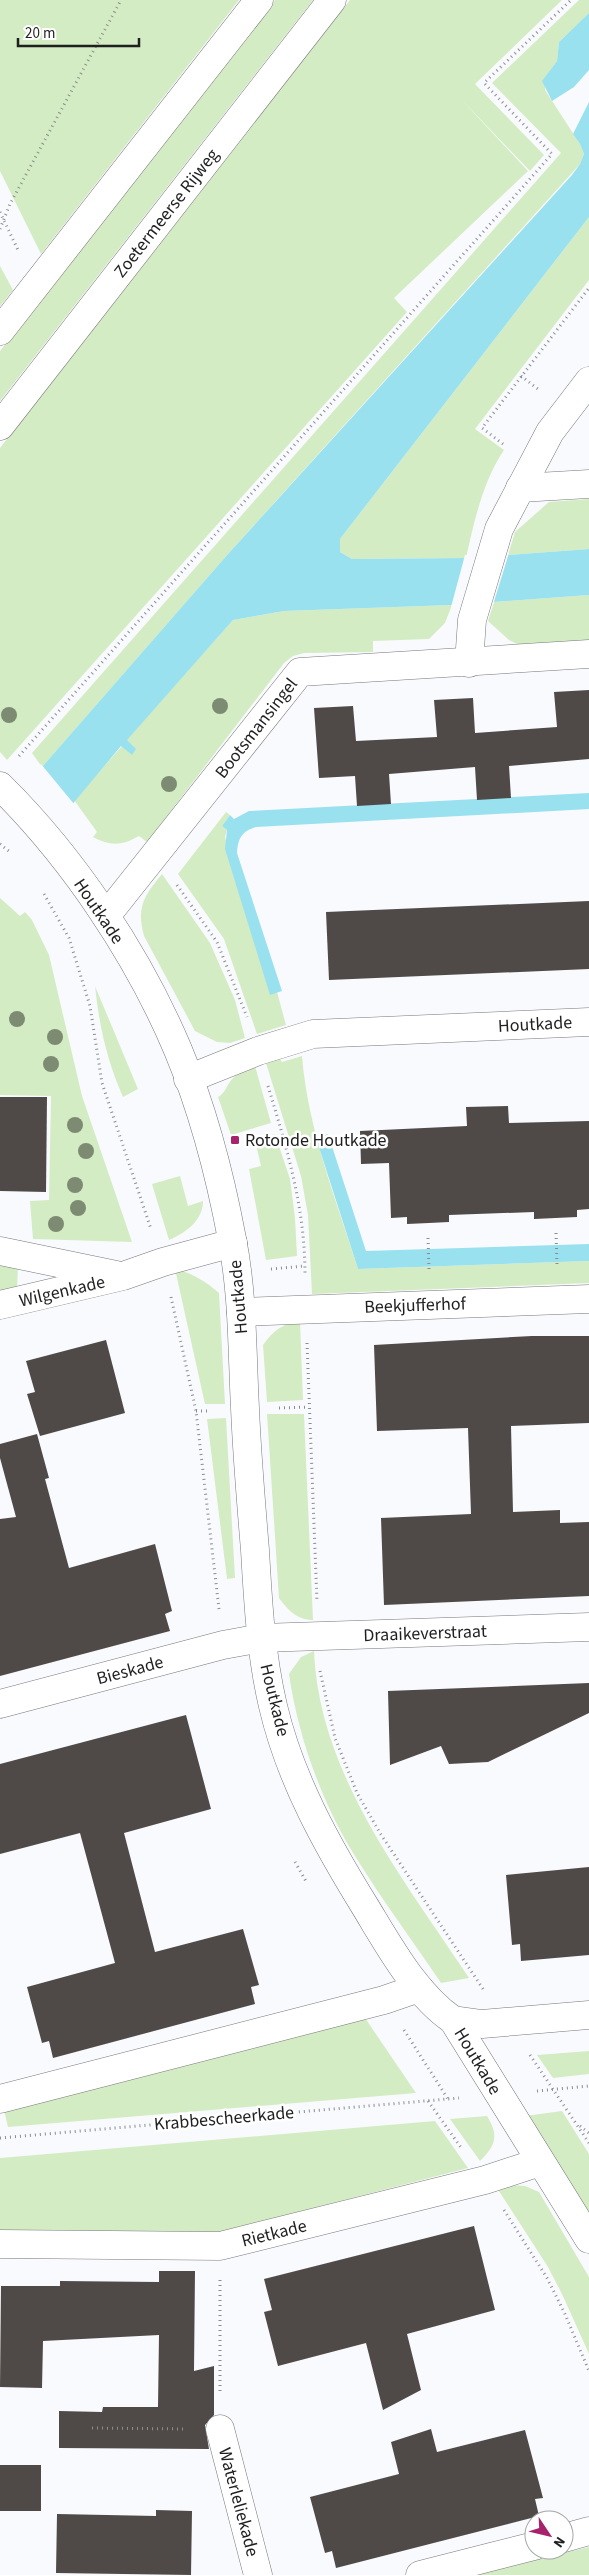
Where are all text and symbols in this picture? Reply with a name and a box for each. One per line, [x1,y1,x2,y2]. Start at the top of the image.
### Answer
scale bar [18,15,139,47]
text: 20 m [25,23,55,44]
street label: Zoetermeerse Rijweg [108,143,225,283]
street label: Bootsmansingel [209,673,304,784]
street label: Houtkade [68,874,130,949]
street label: Houtkade [497,1010,573,1039]
place label: Rotonde Houtkade [245,1128,387,1153]
marker: Rotonde Houtkade [229,1134,241,1146]
street label: Houtkade [223,1259,254,1335]
street label: Wilgenkade [17,1269,108,1314]
street label: Beekjufferhof [364,1291,467,1320]
street label: Draaikeverstraat [363,1619,487,1648]
street label: Bieskade [94,1650,166,1691]
street label: Houtkade [253,1661,296,1739]
street label: Houtkade [448,2023,507,2100]
street label: Krabbescheerkade [153,2100,295,2137]
street label: Rietkade [239,2213,309,2254]
street label: Waterleliekade [212,2445,265,2559]
north arrow [524,2510,574,2560]
text: N [548,2532,570,2551]

